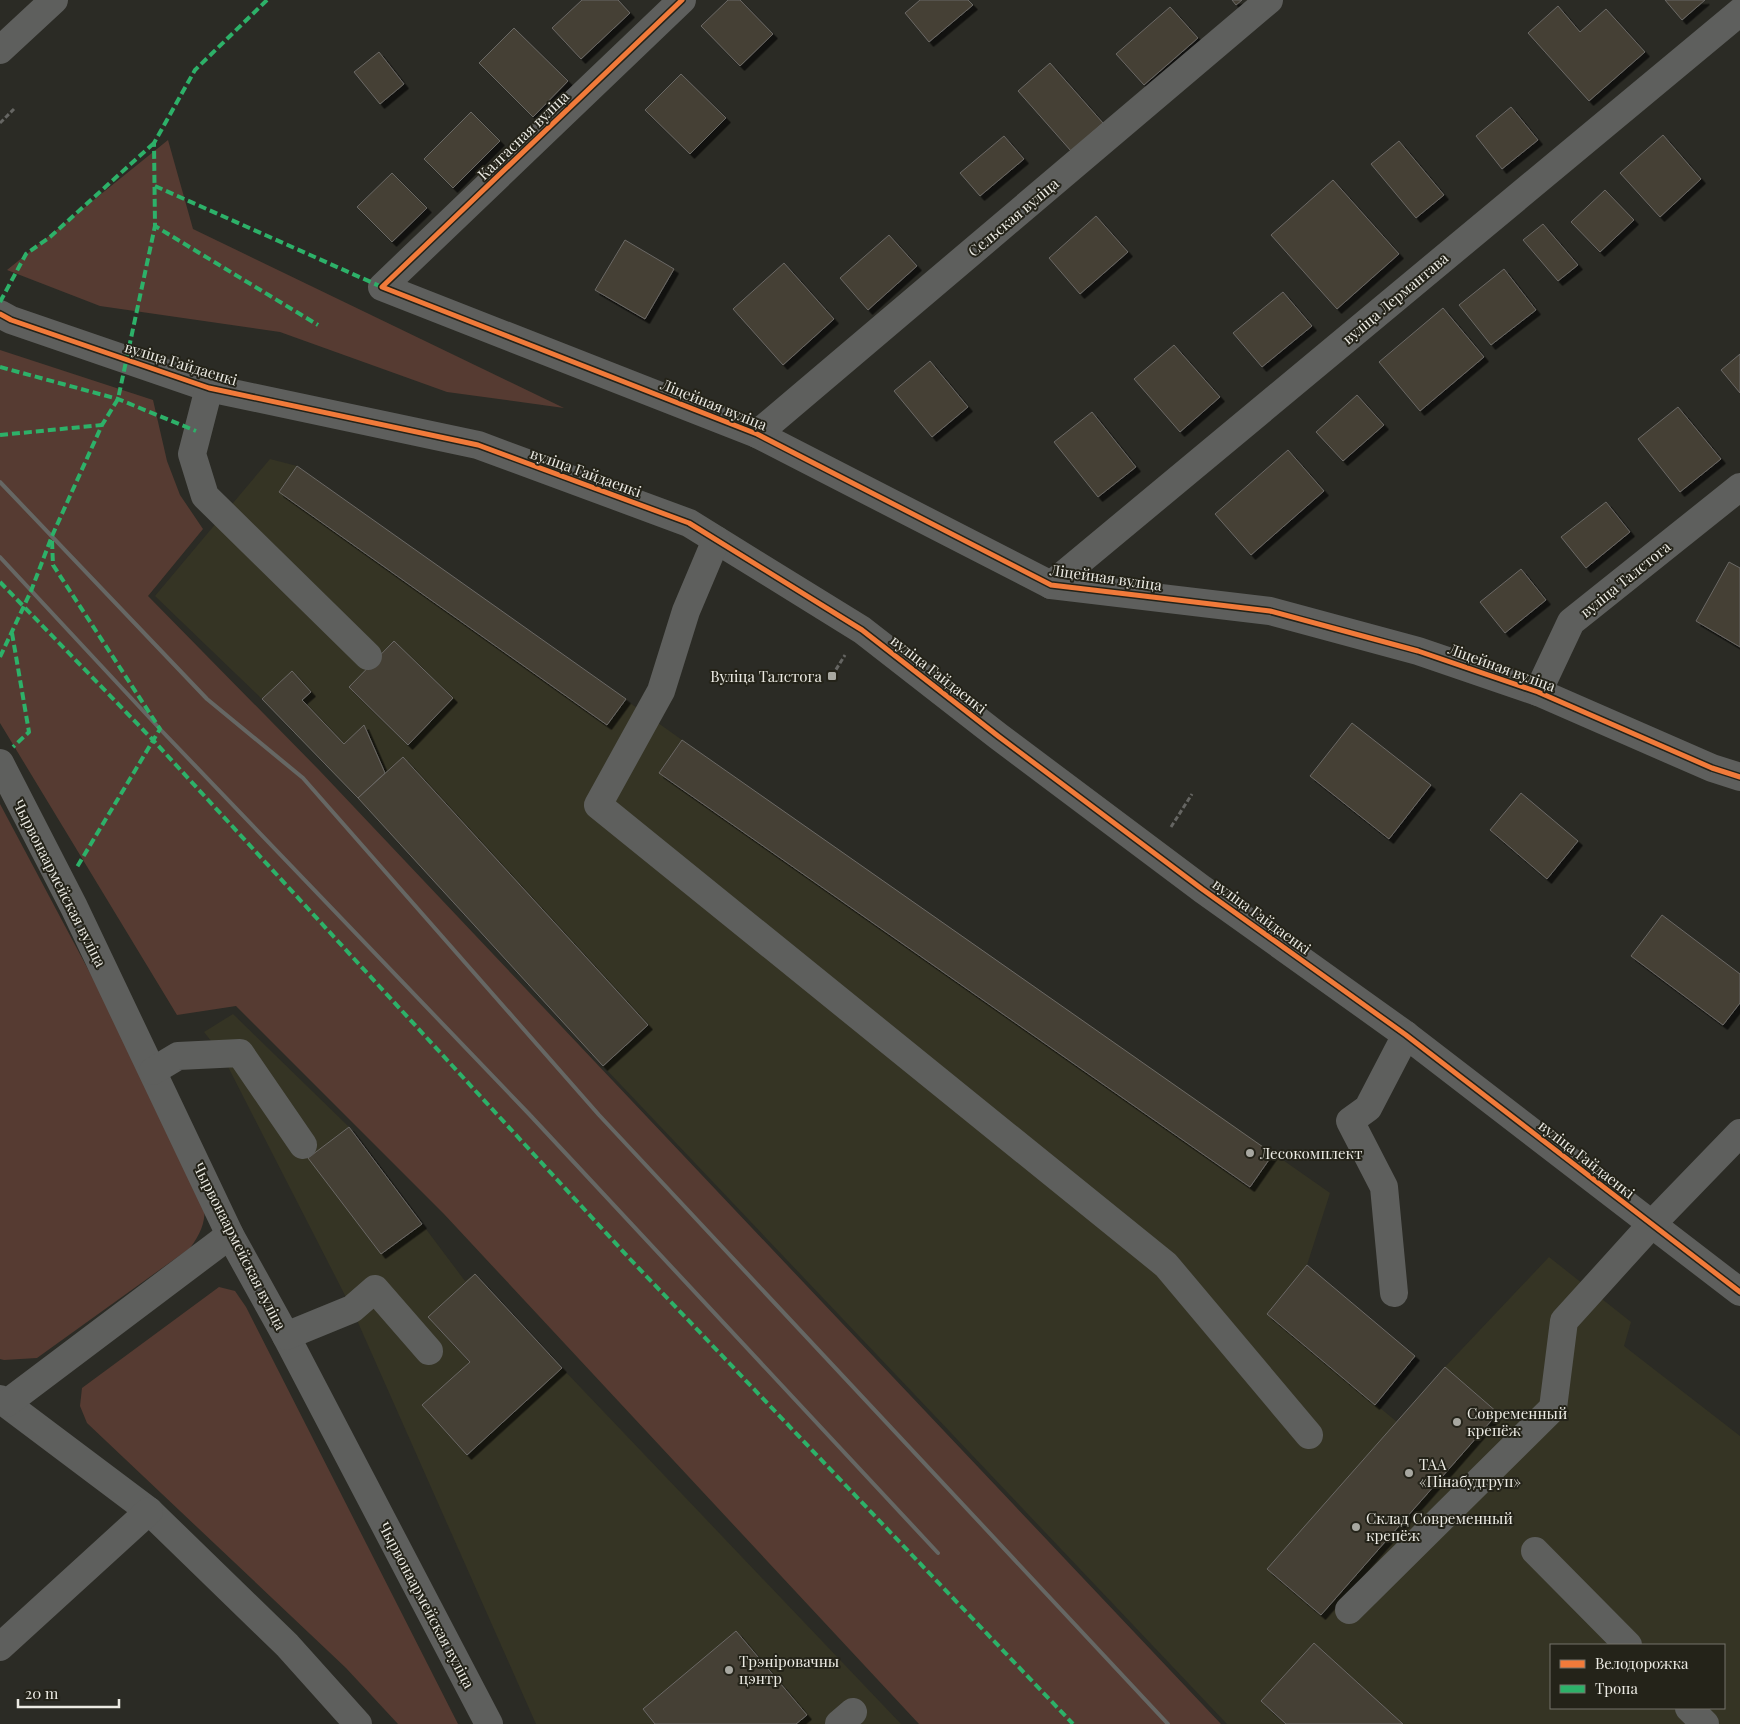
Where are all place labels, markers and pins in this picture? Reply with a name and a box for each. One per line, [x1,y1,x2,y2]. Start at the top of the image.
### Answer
place label: Вуліца Талстога [710,666,823,686]
marker: Вуліца Талстога [826,670,838,682]
place label: Лесокомплект [1259,1143,1362,1163]
marker: Лесокомплект [1244,1147,1256,1159]
place label: Современный крепёж [1467,1403,1567,1440]
marker: Современный крепёж [1451,1416,1463,1428]
place label: ТАА «Пінабудгруп» [1419,1454,1521,1491]
marker: ТАА «Пінабудгруп» [1403,1467,1415,1479]
place label: Склад Современный крепёж [1366,1508,1513,1545]
marker: Склад Современный крепёж [1350,1521,1362,1533]
place label: Трэніровачны цэнтр [739,1651,839,1688]
marker: Трэніровачны цэнтр [723,1664,735,1676]

